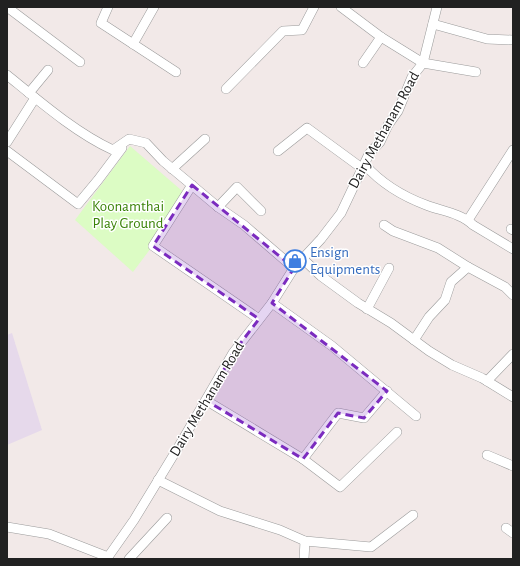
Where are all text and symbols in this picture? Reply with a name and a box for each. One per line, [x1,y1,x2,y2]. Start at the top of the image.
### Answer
street label: Dairy Methanam Road [346,69,422,191]
park label: Koonamthai Play Ground [92,199,164,231]
place label: Ensign Equipments [310,245,380,277]
shop icon: Ensign Equipments [282,248,308,274]
street label: Dairy Methanam Road [167,339,247,459]

